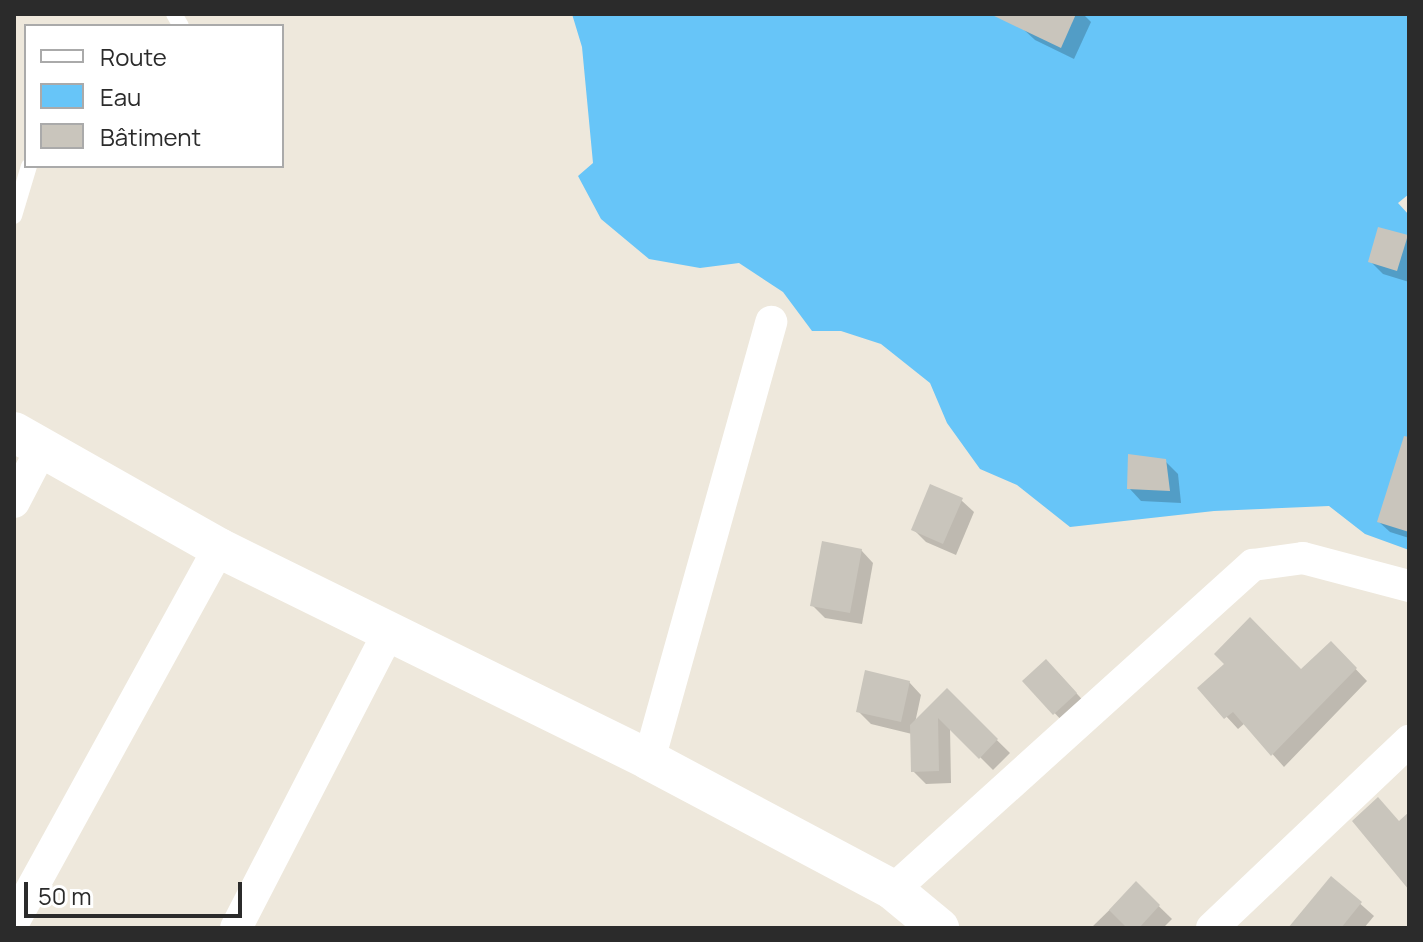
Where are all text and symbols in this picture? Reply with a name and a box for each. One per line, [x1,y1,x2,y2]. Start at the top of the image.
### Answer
legend [24,24,284,168]
text: Route [100,40,167,73]
text: Eau [100,80,141,113]
text: Bâtiment [100,120,201,153]
scale bar [28,866,246,916]
text: 50 m [38,879,92,912]

